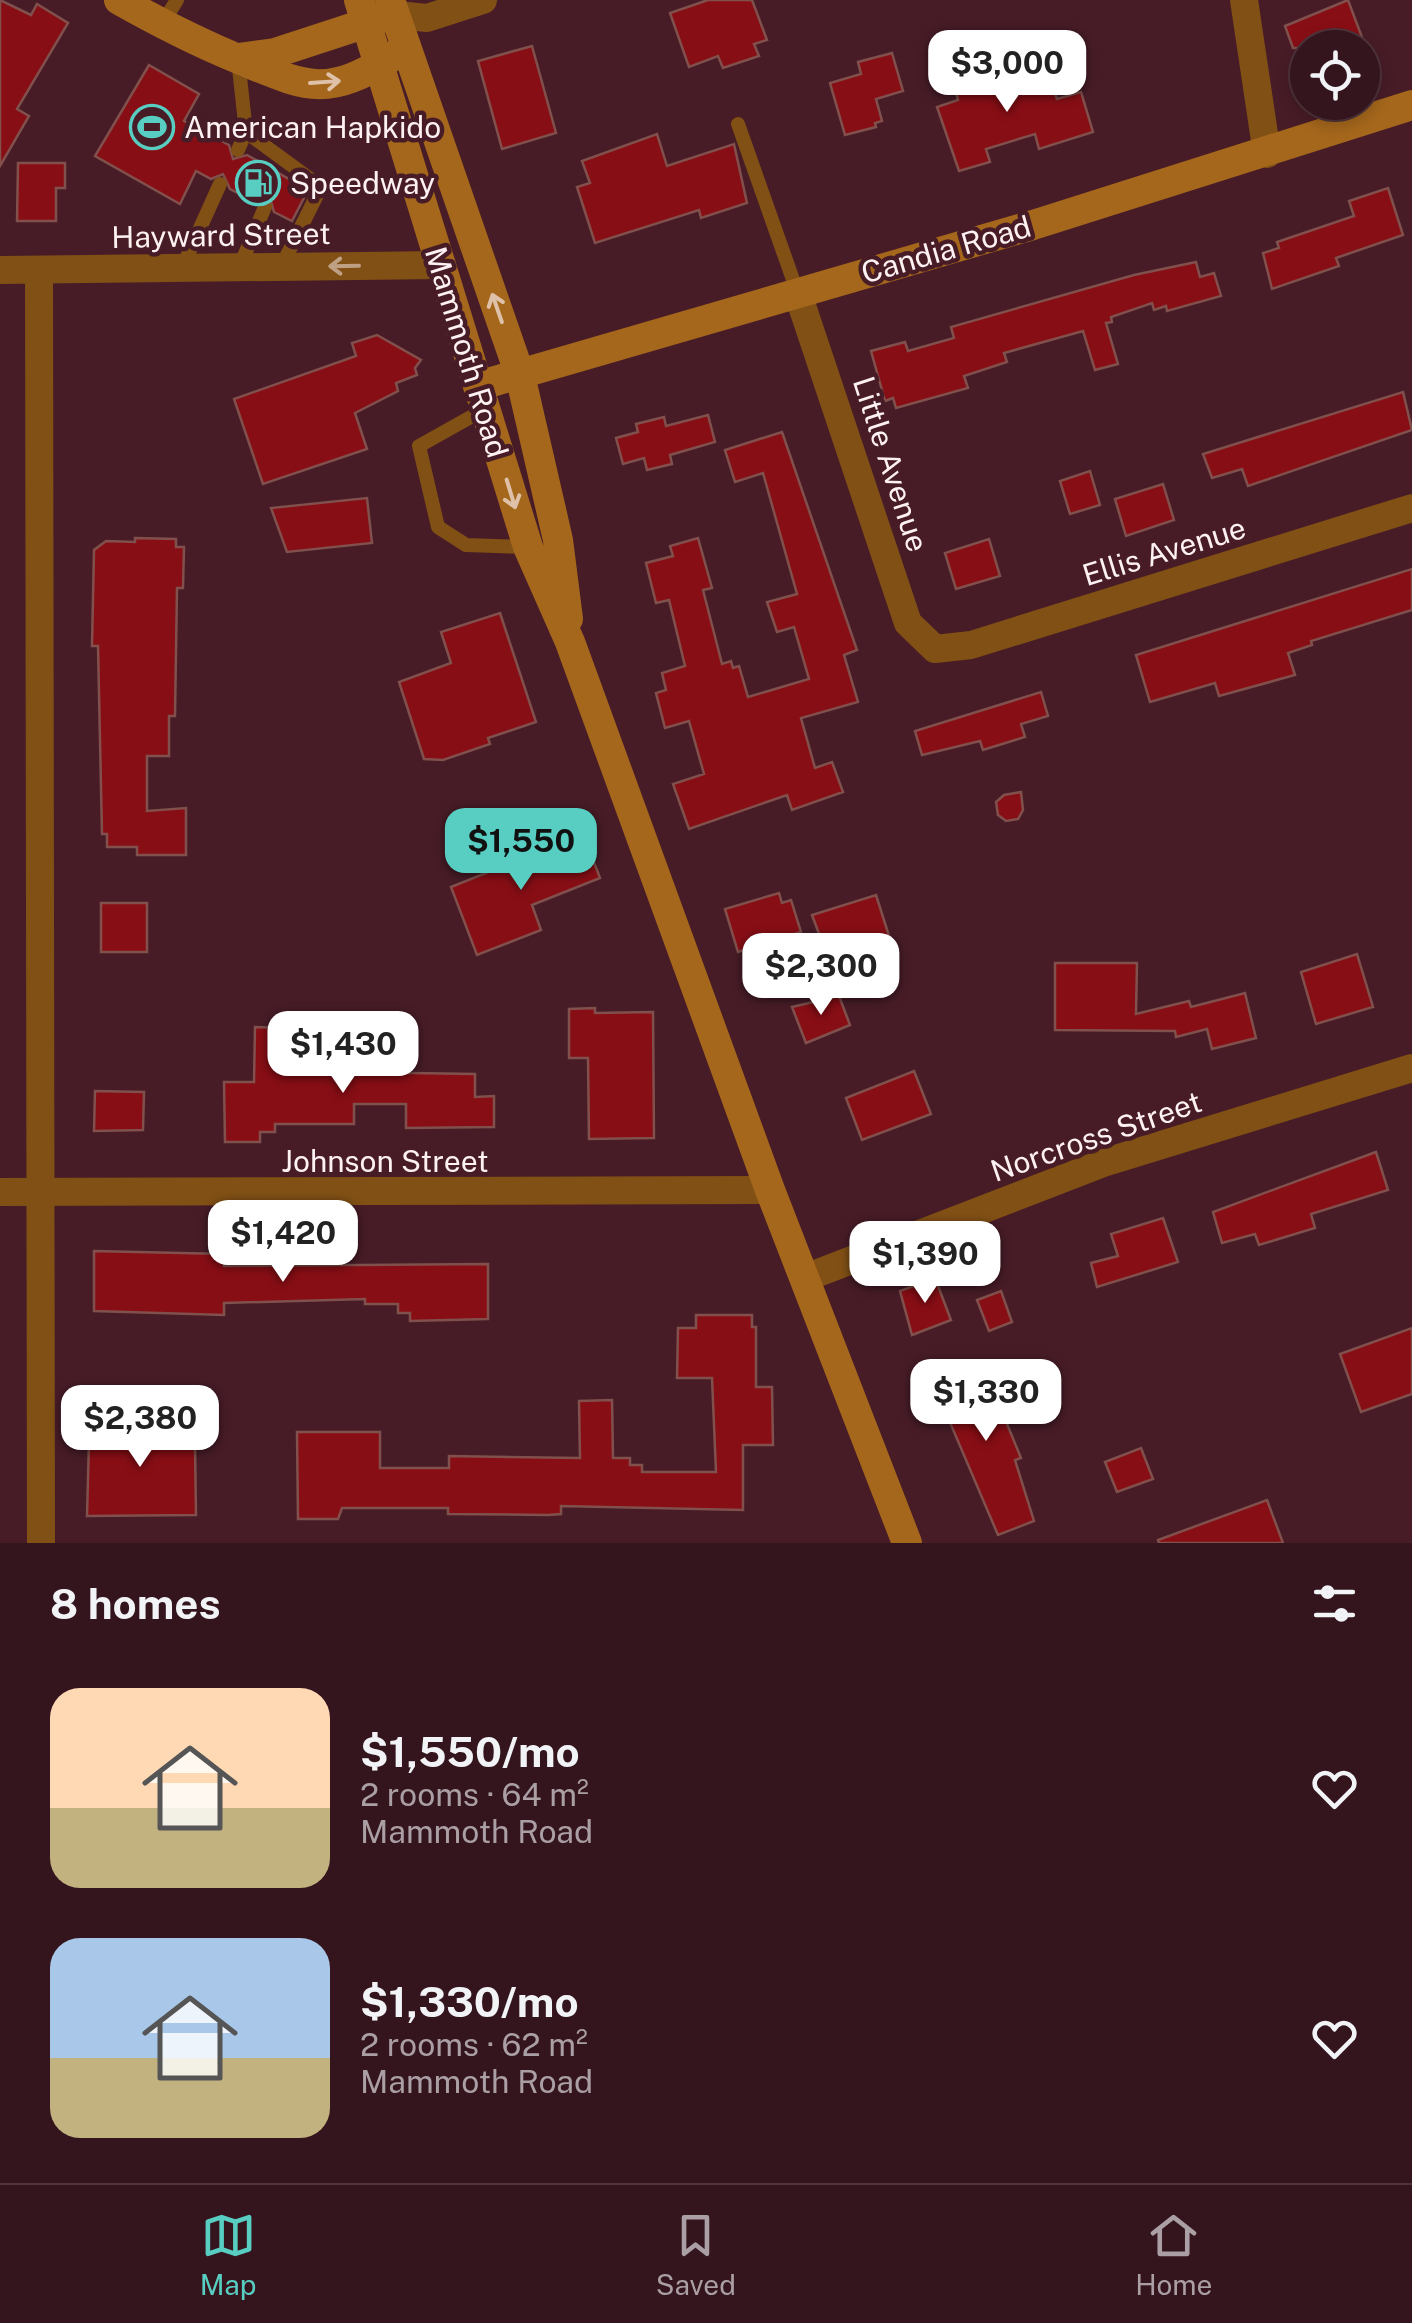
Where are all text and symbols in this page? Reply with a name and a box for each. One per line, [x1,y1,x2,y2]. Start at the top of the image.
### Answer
pin: $3,000 [926,30,1088,115]
map controls [1290,30,1380,120]
button: locate [1290,30,1380,120]
text: $3,000 [950,44,1064,81]
one-way arrow [308,72,341,91]
sports icon: American Hapkido [129,104,175,150]
place label: American Hapkido [184,109,441,145]
fuel station icon: Speedway [235,160,281,206]
place label: Speedway [290,165,435,201]
street label: Candia Road [857,208,1035,290]
street label: Hayward Street [111,215,331,255]
street label: Mammoth Road [418,242,516,462]
one-way arrow [329,257,361,276]
one-way arrow [487,293,505,325]
street label: Little Avenue [846,372,936,556]
one-way arrow [503,478,521,510]
street label: Ellis Avenue [1078,509,1250,593]
pin: $1,550 [440,808,602,893]
text: $1,550 [467,822,575,859]
pin: $2,300 [740,933,902,1018]
text: $2,300 [764,947,878,984]
pin: $1,430 [262,1011,424,1096]
text: $1,430 [289,1025,397,1062]
street label: Norcross Street [986,1083,1206,1189]
street label: Johnson Street [281,1143,489,1179]
pin: $1,420 [202,1200,364,1285]
text: $1,420 [230,1214,336,1251]
pin: $1,390 [844,1221,1006,1306]
text: $1,390 [871,1235,979,1272]
pin: $1,330 [905,1359,1067,1444]
text: $1,330 [932,1373,1040,1410]
pin: $2,380 [59,1385,221,1470]
text: $2,380 [83,1399,197,1436]
icon: filters [1307,1576,1362,1631]
text: 8 homes [50,1579,221,1628]
text: $1,550/mo [360,1727,580,1776]
icon: home [130,1728,250,1848]
icon: heart [1307,1761,1362,1816]
text: 2 rooms · 64 m² [360,1776,589,1813]
text: Mammoth Road [360,1813,593,1850]
text: $1,330/mo [360,1977,579,2026]
icon: home [130,1978,250,2098]
icon: heart [1307,2011,1362,2066]
text: 2 rooms · 62 m² [360,2026,588,2063]
text: Mammoth Road [360,2063,593,2100]
tab: Map [200,2208,257,2301]
tab: Saved [656,2208,736,2301]
tab: Home [1135,2208,1212,2301]

